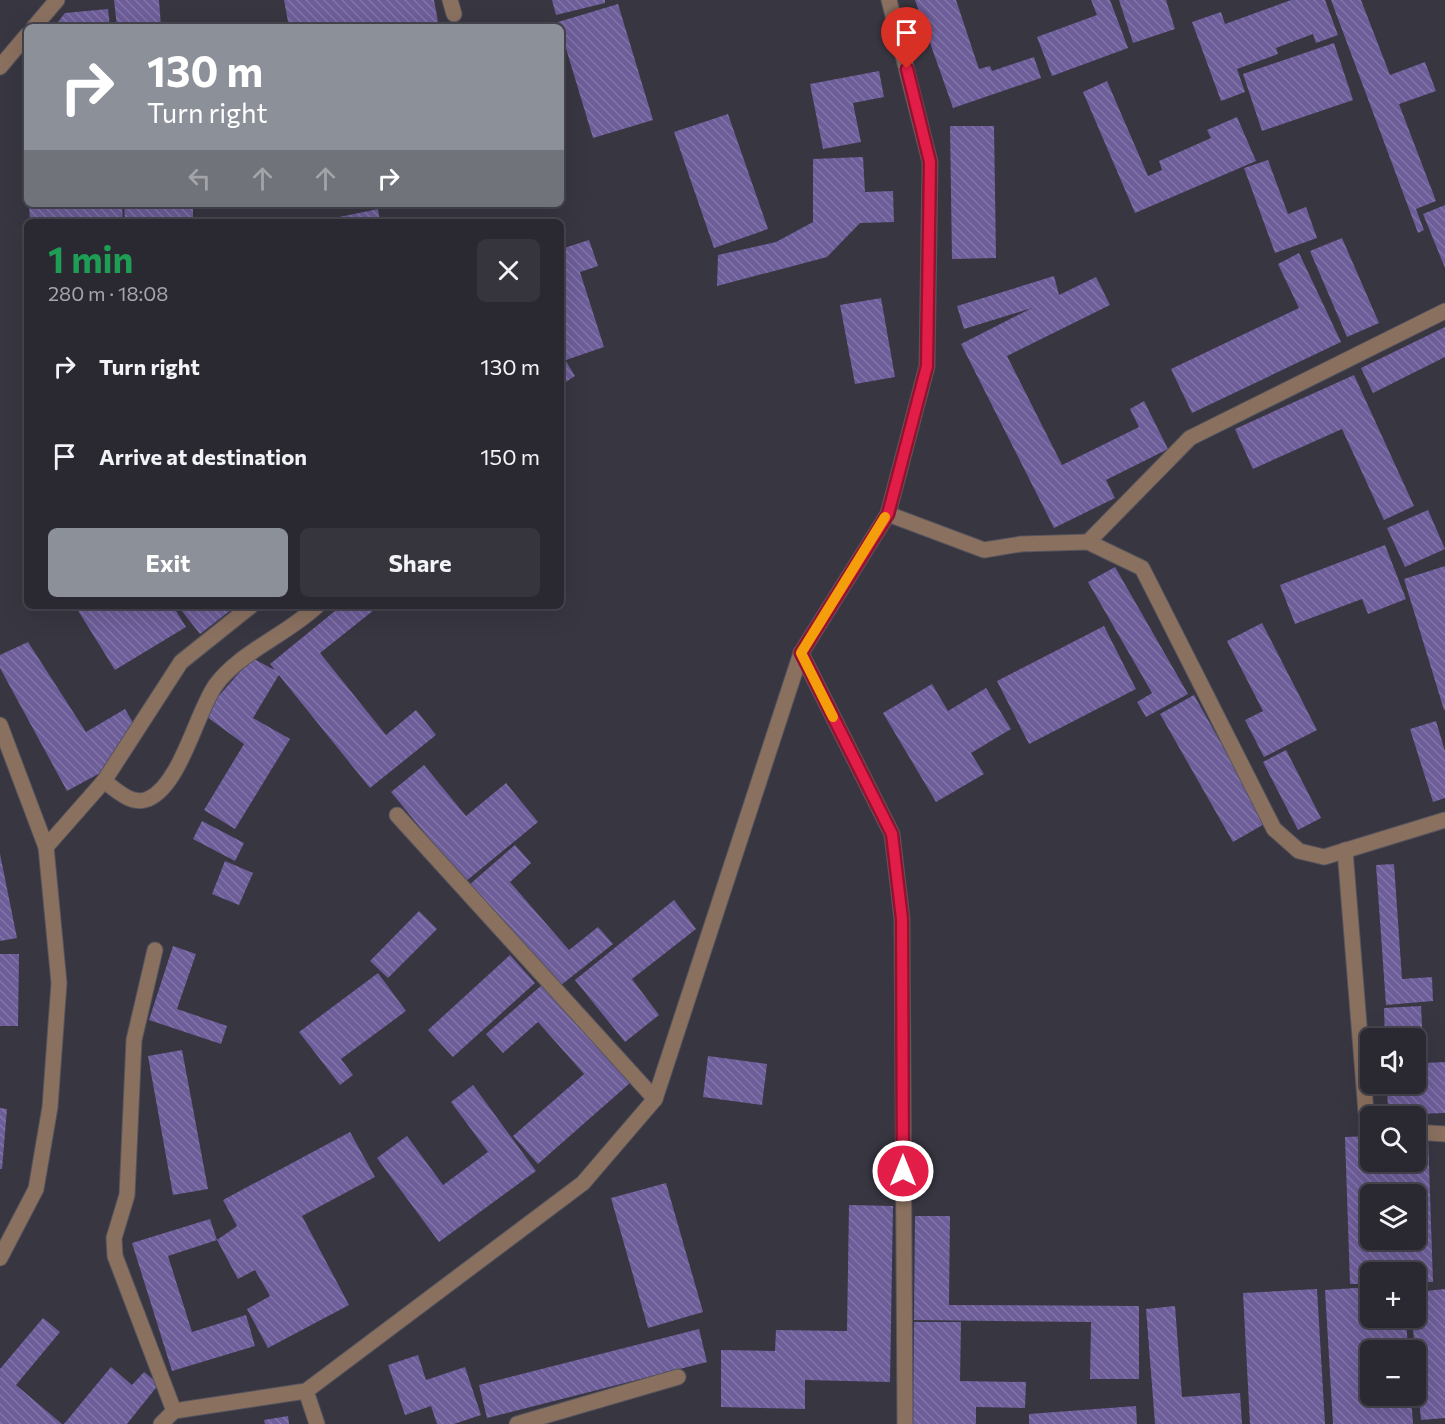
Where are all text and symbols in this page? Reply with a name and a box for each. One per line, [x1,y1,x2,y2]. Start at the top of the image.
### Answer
pin [881,7,932,69]
icon: arrive [890,16,923,49]
text: 130 m [147,44,263,96]
icon: right [48,48,126,126]
text: Turn right [147,96,267,129]
icon: left [183,162,216,195]
icon: ahead [246,162,279,195]
icon: ahead [309,162,342,195]
icon: right [372,162,405,195]
text: 1 min [48,236,133,280]
button: close [477,239,540,302]
text: 280 m · 18:08 [48,281,169,305]
icon: right [48,350,81,383]
text: Turn right [99,353,200,380]
text: 130 m [480,353,540,380]
icon: arrive [48,440,81,473]
text: Arrive at destination [99,443,307,470]
text: 150 m [480,443,540,470]
button: Exit [48,528,288,597]
button: Share [300,528,540,597]
map controls [1360,1028,1426,1406]
button: sound [1360,1028,1426,1094]
button: search [1360,1106,1426,1172]
position arrow [871,1139,935,1203]
button: layers [1360,1184,1426,1250]
button: + [1360,1262,1426,1328]
button: − [1360,1340,1426,1406]

